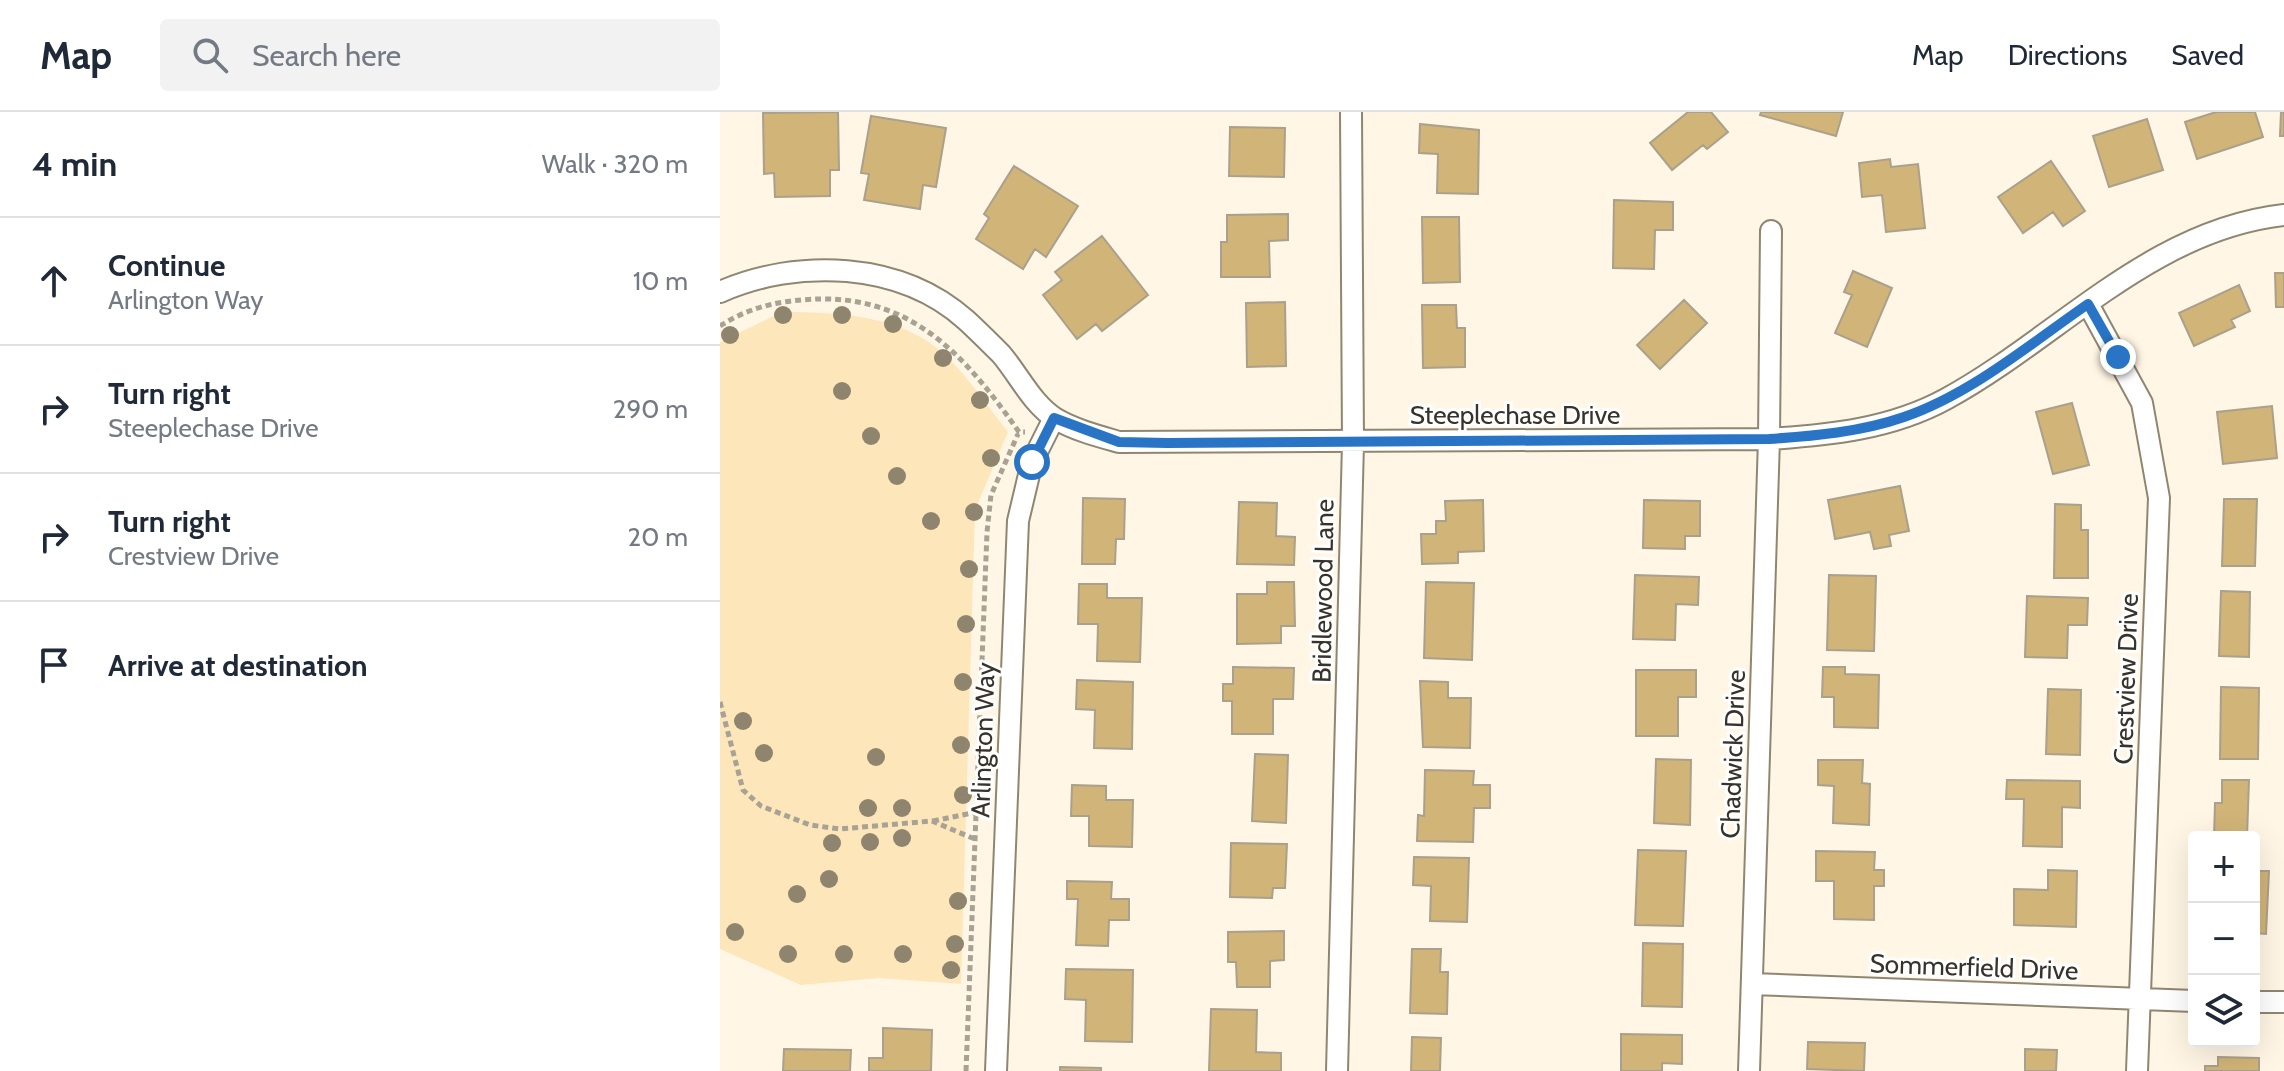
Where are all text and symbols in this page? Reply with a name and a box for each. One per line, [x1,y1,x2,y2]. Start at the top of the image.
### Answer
search box [160,19,720,91]
text: Map [40,32,112,79]
icon: search [188,33,232,77]
text: Search here [252,37,401,74]
text: Map [1912,38,1964,72]
text: Directions [2008,38,2127,72]
text: Saved [2171,38,2244,72]
text: 4 min [32,143,117,185]
text: Walk · 320 m [542,148,688,180]
text: Continue [108,247,225,284]
icon: ahead [32,259,76,303]
text: 10 m [633,265,688,297]
text: Arlington Way [108,284,263,316]
route end [2100,339,2136,375]
text: Turn right [108,375,231,412]
icon: right [32,387,76,431]
text: 290 m [613,393,688,425]
street label: Steeplechase Drive [1410,399,1620,431]
text: Steeplechase Drive [108,412,319,444]
route start [1014,444,1050,480]
street label: Bridlewood Lane [1305,499,1341,683]
text: Turn right [108,503,231,540]
icon: right [32,515,76,559]
text: 20 m [628,521,688,553]
text: Crestview Drive [108,540,279,572]
street label: Crestview Drive [2107,593,2145,765]
icon: arrive [32,643,76,687]
text: Arrive at destination [108,647,368,684]
street label: Arlington Way [964,662,1002,818]
street label: Chadwick Drive [1714,669,1752,839]
map controls [2188,831,2260,1047]
button: + [2188,831,2260,903]
button: − [2188,903,2260,975]
street label: Sommerfield Drive [1869,947,2079,987]
button: layers [2188,975,2260,1047]

